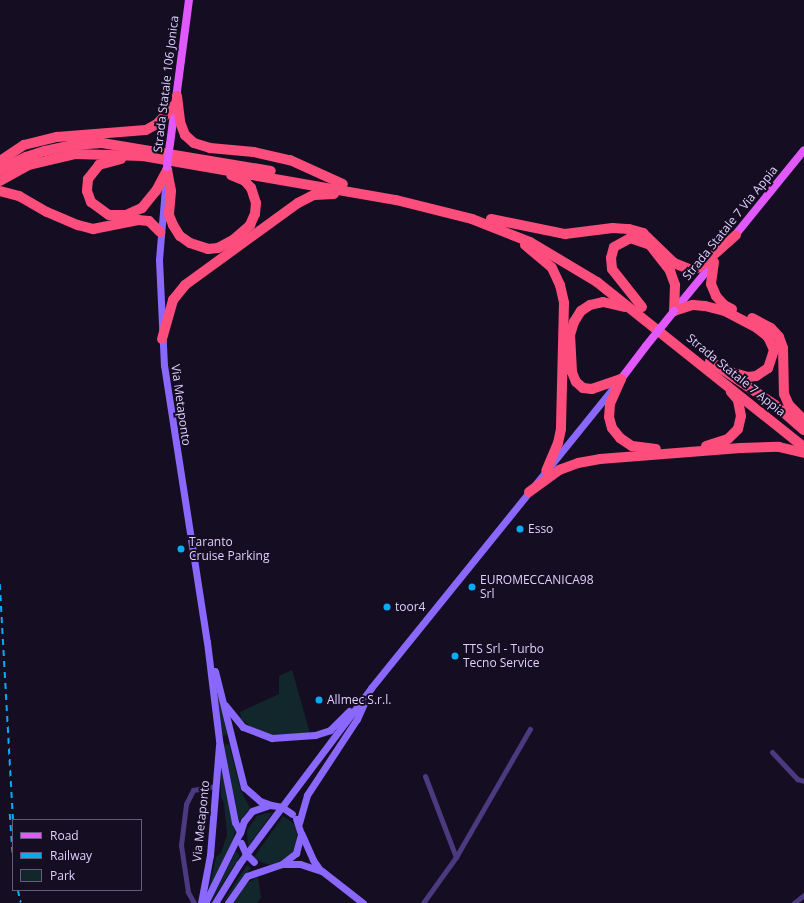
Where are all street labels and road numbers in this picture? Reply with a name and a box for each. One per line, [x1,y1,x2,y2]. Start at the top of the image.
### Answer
street label: Strada Statale 106 Jonica [150,15,182,153]
street label: Strada Statale 7 Via Appia [679,163,781,283]
street label: Strada Statale 7 Appia [684,331,788,419]
street label: Via Metaponto [168,363,194,447]
street label: Via Metaponto [190,780,212,862]

